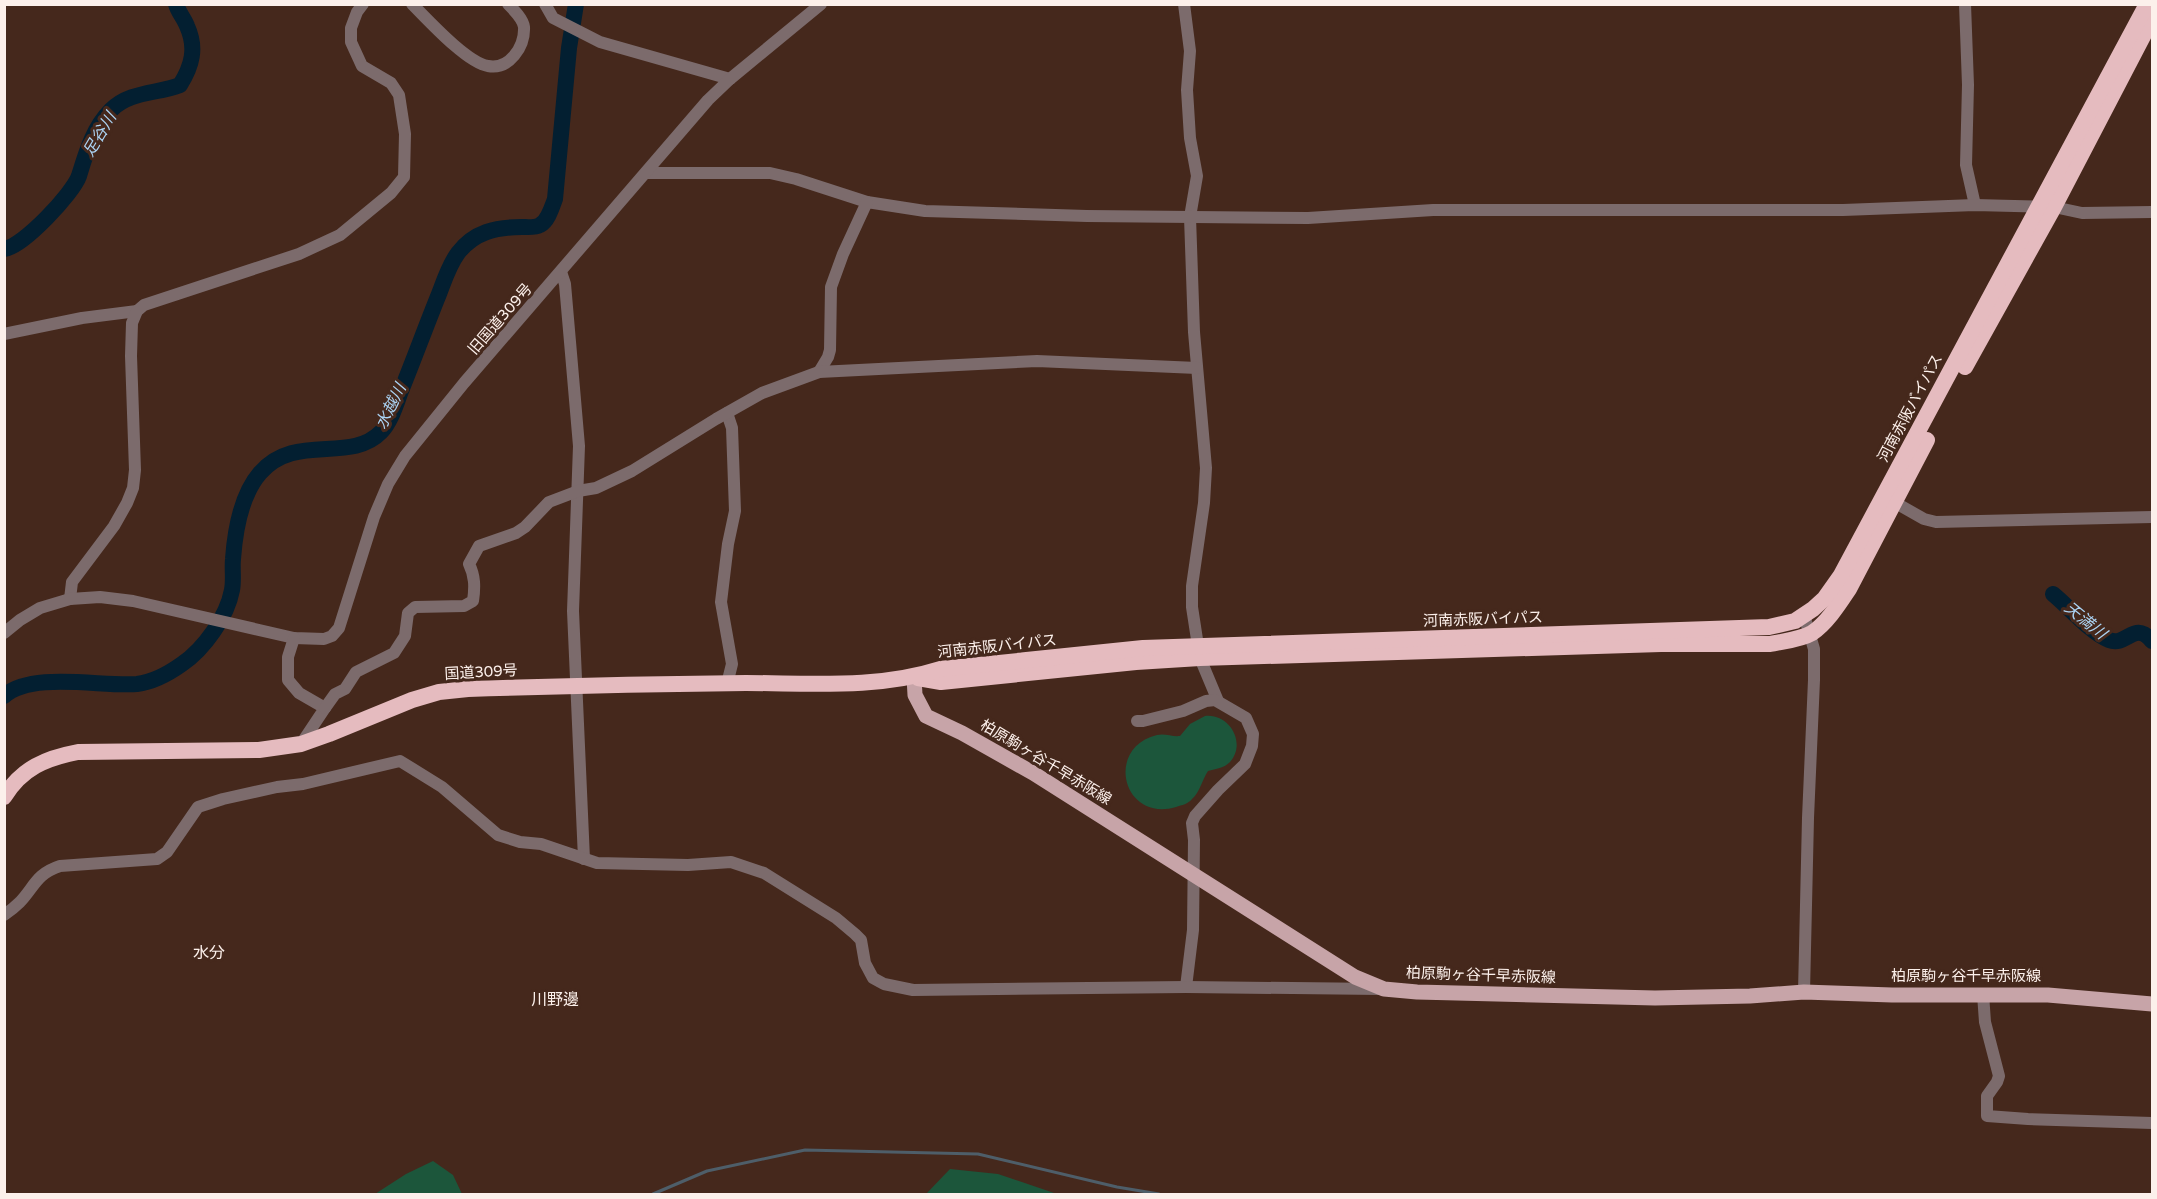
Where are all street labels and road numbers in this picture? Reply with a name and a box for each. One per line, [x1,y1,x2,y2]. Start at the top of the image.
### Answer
street label: 旧国道309号 [464,280,536,358]
street label: 河南赤阪バイパス [1874,351,1946,465]
street label: 河南赤阪バイパス [1423,608,1543,630]
street label: 河南赤阪バイパス [937,631,1057,661]
street label: 国道309号 [444,661,518,683]
street label: 柏原駒ヶ谷千早赤阪線 [977,716,1115,808]
street label: 柏原駒ヶ谷千早赤阪線 [1406,963,1556,987]
street label: 柏原駒ヶ谷千早赤阪線 [1891,967,2041,985]

